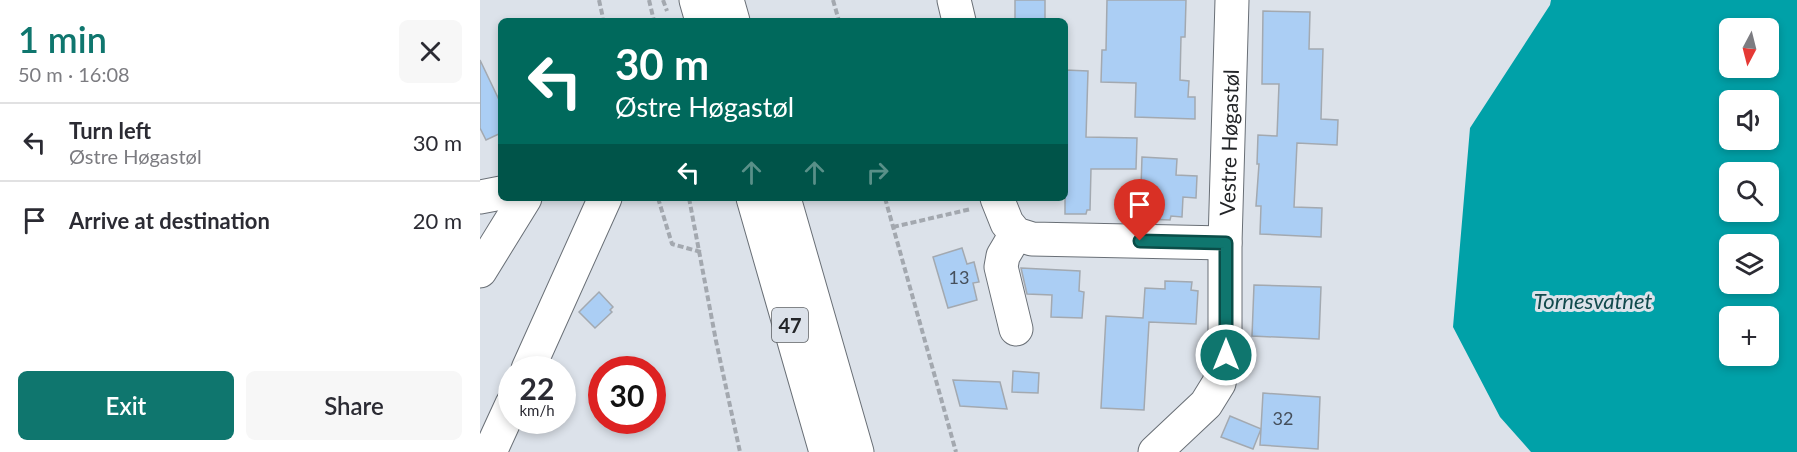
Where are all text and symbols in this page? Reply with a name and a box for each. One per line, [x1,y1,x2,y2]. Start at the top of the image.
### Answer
text: 1 min [18,17,107,61]
north arrow [1719,18,1779,78]
map controls [1719,18,1779,366]
button: close [399,20,462,83]
text: 30 m [615,39,709,89]
icon: left [516,42,594,120]
text: 50 m · 16:08 [18,62,130,86]
street label: Vestre Høgastøl [1213,69,1243,216]
text: Østre Høgastøl [615,90,794,123]
button: sound [1719,90,1779,150]
text: Turn left [69,117,151,144]
icon: left [18,126,51,159]
text: 30 m [413,129,462,156]
text: Østre Høgastøl [69,144,202,168]
icon: left [672,156,705,189]
icon: ahead [735,156,768,189]
icon: ahead [798,156,831,189]
icon: right [861,156,894,189]
button: search [1719,162,1779,222]
pin [1114,179,1165,241]
icon: arrive [1123,188,1156,221]
icon: arrive [18,204,51,237]
text: Arrive at destination [69,207,270,234]
text: 20 m [413,207,462,234]
button: layers [1719,234,1779,294]
house number: 13 [949,266,969,288]
water label: Tornesvatnet [1534,287,1652,314]
button: + [1719,306,1779,366]
road number: 47 [772,308,808,342]
position arrow [1194,323,1258,387]
speed limit sign: 30 [588,356,666,434]
text: 22 [520,370,554,406]
button: Exit [18,371,234,440]
button: Share [246,371,462,440]
text: km/h [519,401,555,419]
house number: 32 [1273,407,1293,429]

